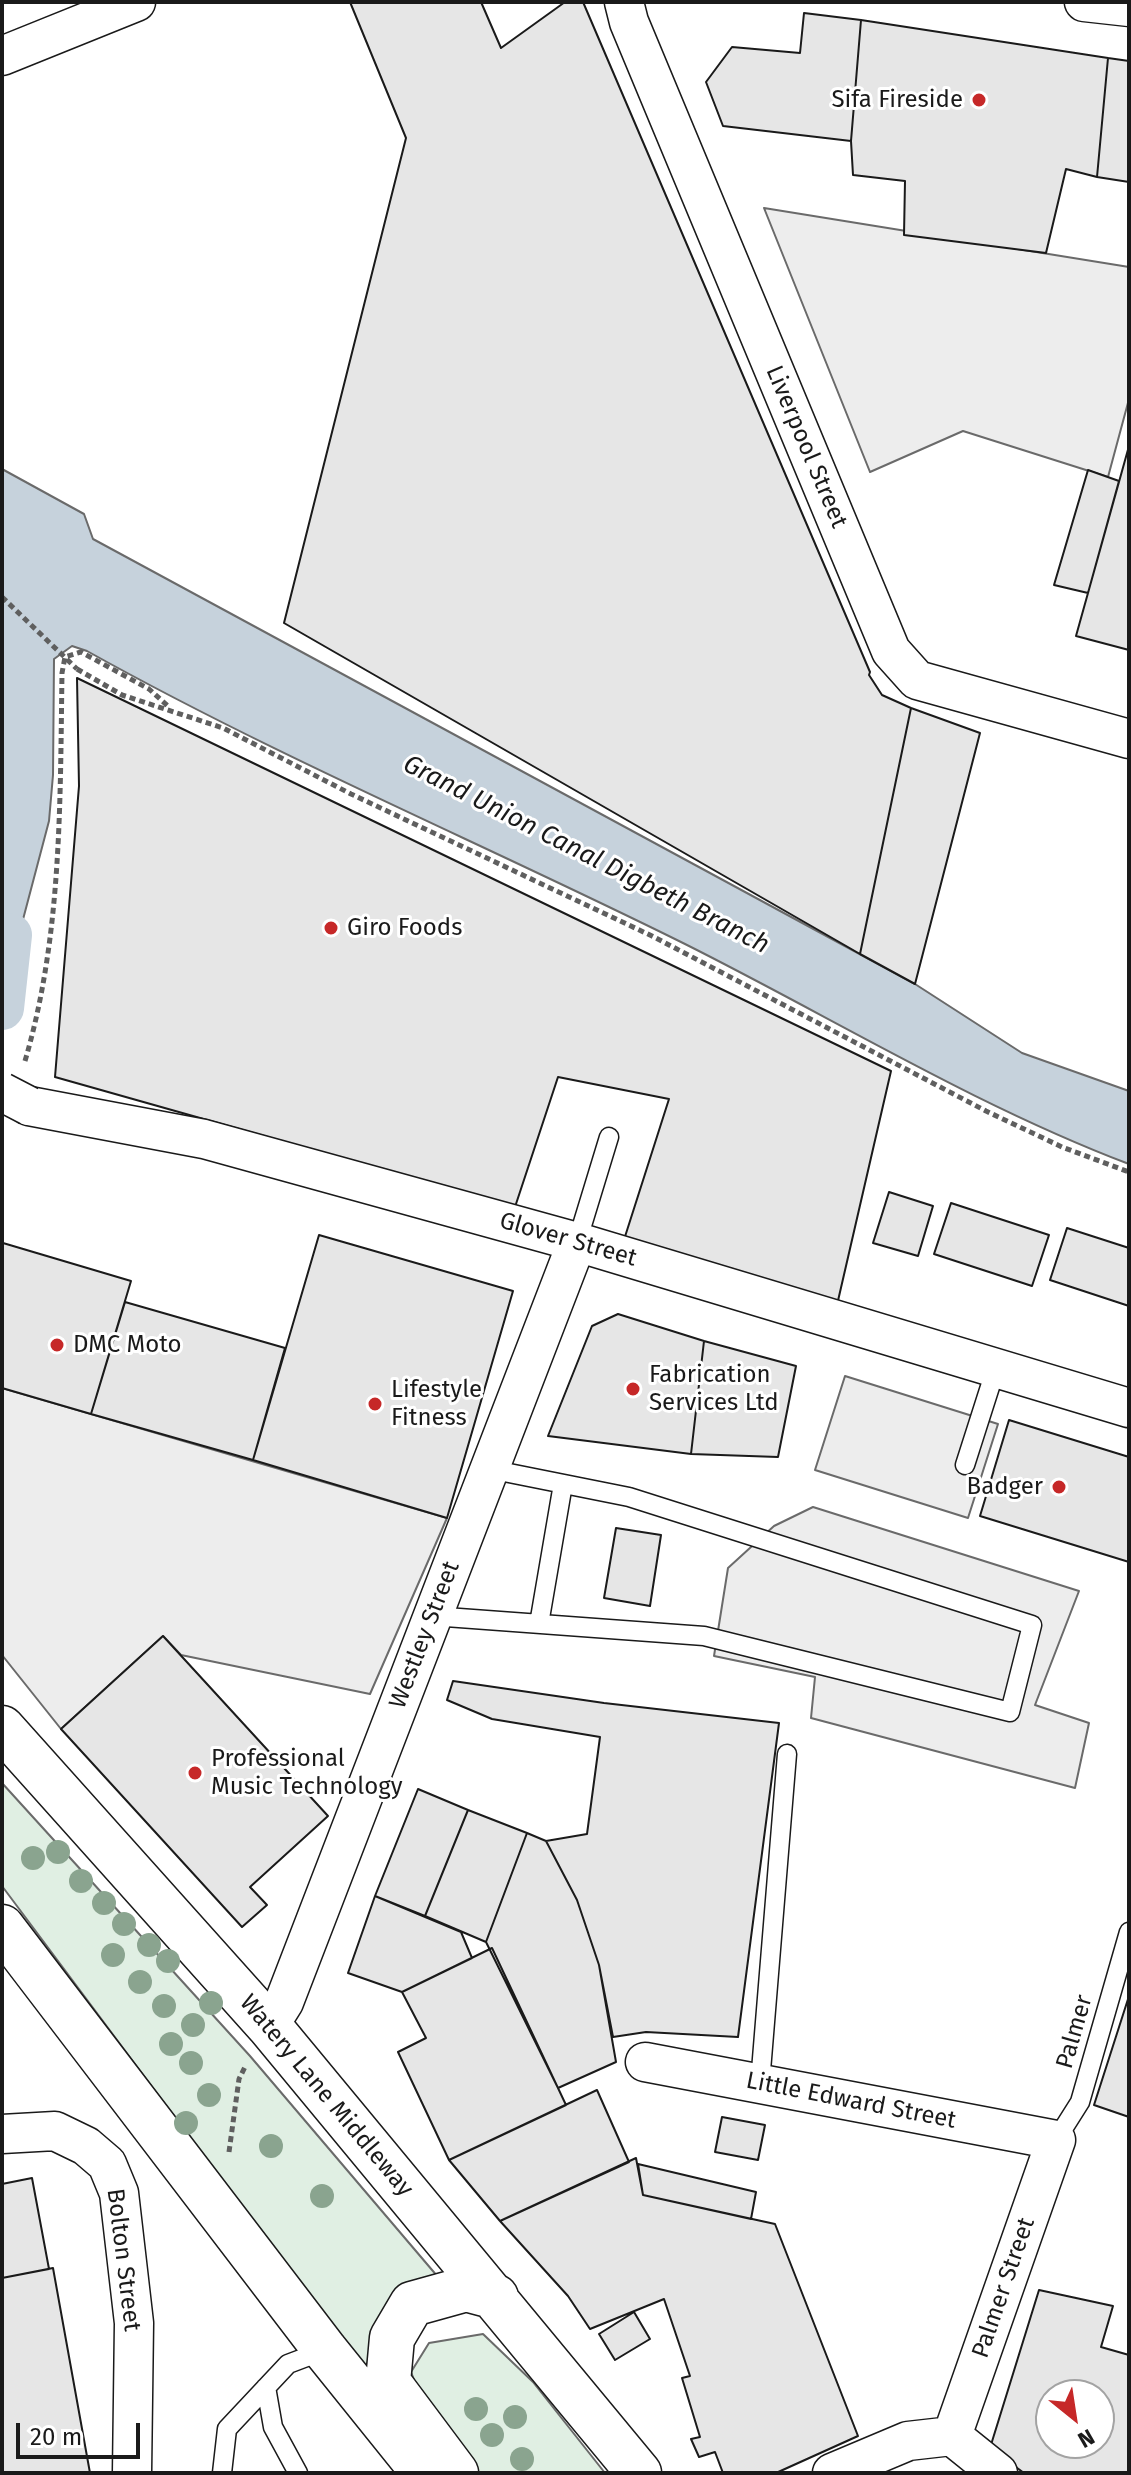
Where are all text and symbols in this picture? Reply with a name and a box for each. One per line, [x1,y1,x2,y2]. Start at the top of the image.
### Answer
place label: Sifa Fireside [831,86,963,114]
marker: Sifa Fireside [970,91,988,109]
street label: Liverpool Street [759,361,853,533]
water label: Grand Union Canal Digbeth Branch [398,749,774,961]
place label: Giro Foods [347,914,462,942]
marker: Giro Foods [322,919,340,937]
street label: Glover Street [496,1207,640,1273]
place label: DMC Moto [73,1331,182,1359]
marker: DMC Moto [48,1336,66,1354]
place label: Fabrication Services Ltd [649,1361,779,1417]
place label: Lifestyle Fitness [391,1376,482,1432]
marker: Fabrication Services Ltd [624,1380,642,1398]
marker: Lifestyle Fitness [366,1395,384,1413]
place label: Badger [967,1473,1043,1501]
marker: Badger [1050,1478,1068,1496]
street label: Westley Street [384,1557,466,1713]
place label: Professional Music Technology [211,1745,402,1801]
marker: Professional Music Technology [186,1764,204,1782]
street label: Watery Lane Middleway [233,1989,419,2203]
street label: Palmer [1051,1992,1099,2072]
street label: Little Edward Street [744,2067,958,2135]
street label: Bolton Street [100,2187,146,2333]
street label: Palmer Street [966,2214,1042,2362]
north arrow [1035,2379,1115,2459]
scale bar [20,2407,144,2457]
text: 20 m [30,2423,82,2451]
text: N [1073,2423,1099,2454]

